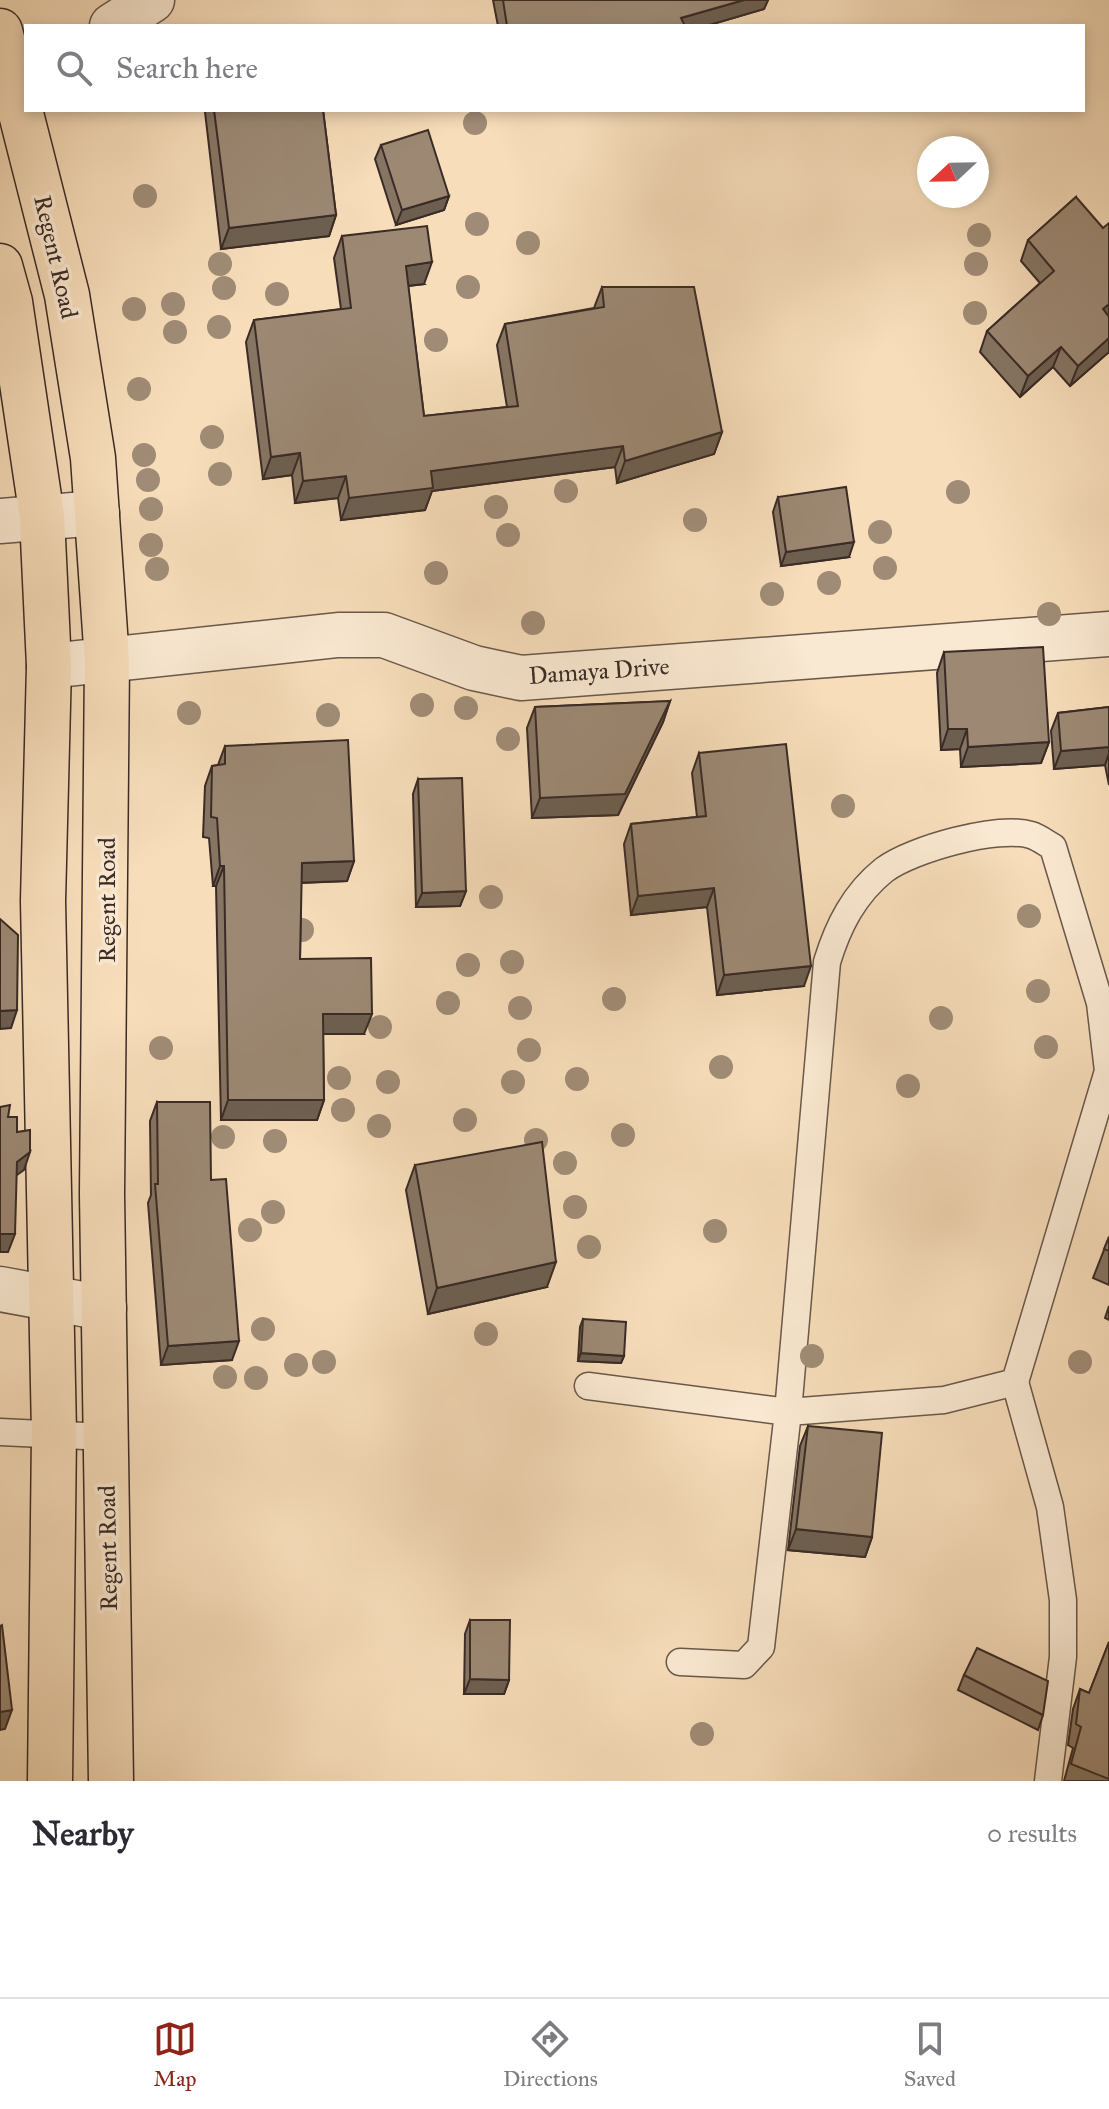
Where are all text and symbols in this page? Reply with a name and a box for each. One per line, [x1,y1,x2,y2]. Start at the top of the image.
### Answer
search box [24,24,1085,112]
icon: search [52,46,96,90]
text: Search here [116,50,258,86]
north arrow [917,136,989,208]
street label: Regent Road [27,192,85,322]
street label: Damaya Drive [528,651,670,691]
street label: Regent Road [92,837,122,963]
street label: Regent Road [92,1485,124,1611]
text: Nearby [32,1813,134,1854]
text: 0 results [987,1817,1077,1849]
tab: Map [153,2017,197,2092]
tab: Directions [503,2017,598,2092]
tab: Saved [904,2017,956,2092]

